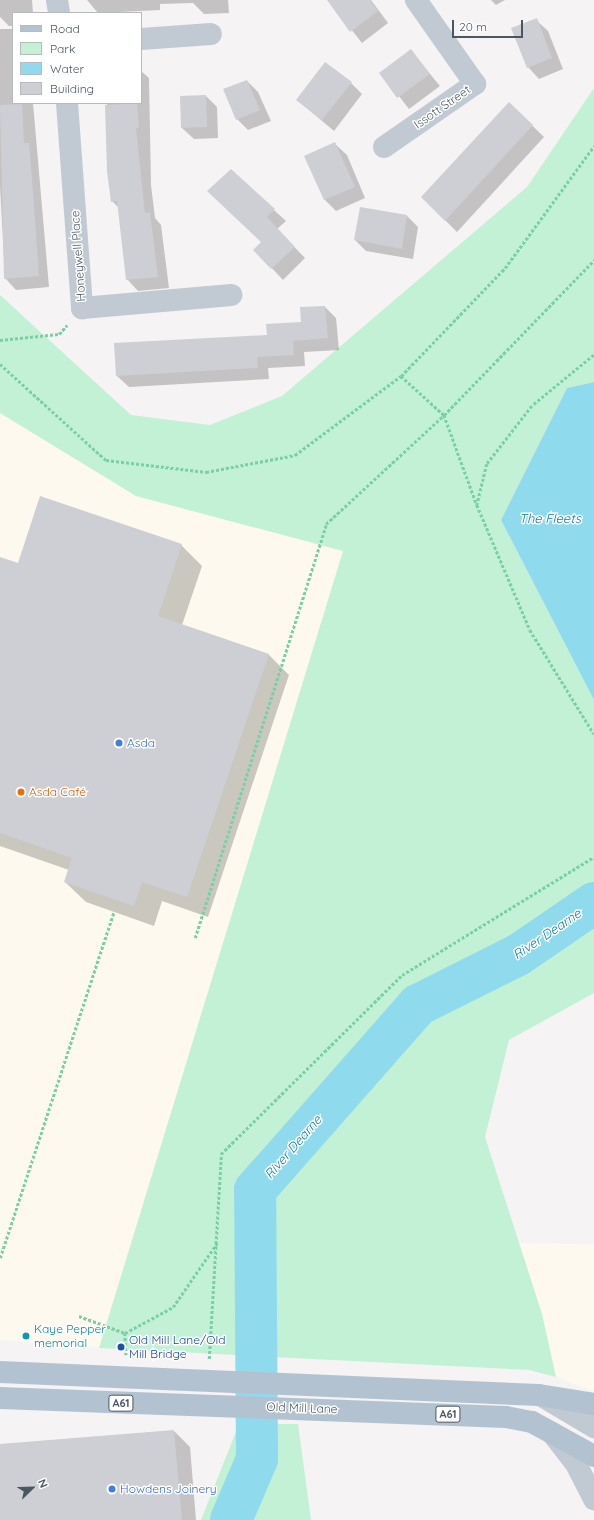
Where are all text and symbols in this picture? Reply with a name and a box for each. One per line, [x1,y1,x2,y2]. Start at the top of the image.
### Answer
legend [12,12,142,104]
scale bar [454,12,525,38]
text: 20 m [459,19,487,34]
text: Road [50,21,80,36]
text: Park [50,41,75,56]
text: Water [50,61,84,76]
text: Building [50,81,94,96]
street label: Issott Street [411,82,473,132]
street label: Honeywell Place [68,210,88,302]
water label: The Fleets [519,510,581,526]
place label: Asda [127,736,155,750]
marker: Asda [114,738,124,748]
place label: Asda Café [29,785,86,799]
marker: Asda Café [16,787,26,797]
water label: River Dearne [510,906,584,962]
water label: River Dearne [261,1112,325,1182]
place label: Kaye Pepper memorial [34,1322,106,1350]
marker: Kaye Pepper memorial [21,1331,31,1341]
place label: Old Mill Lane/Old Mill Bridge [129,1333,225,1361]
marker: Old Mill Lane/Old Mill Bridge [116,1342,126,1352]
road number: A61 [108,1394,134,1412]
street label: Old Mill Lane [266,1400,338,1416]
road number: A61 [435,1405,461,1423]
north arrow [12,1468,52,1508]
text: N [35,1477,51,1490]
place label: Howdens Joinery [120,1482,217,1496]
marker: Howdens Joinery [107,1484,117,1494]

